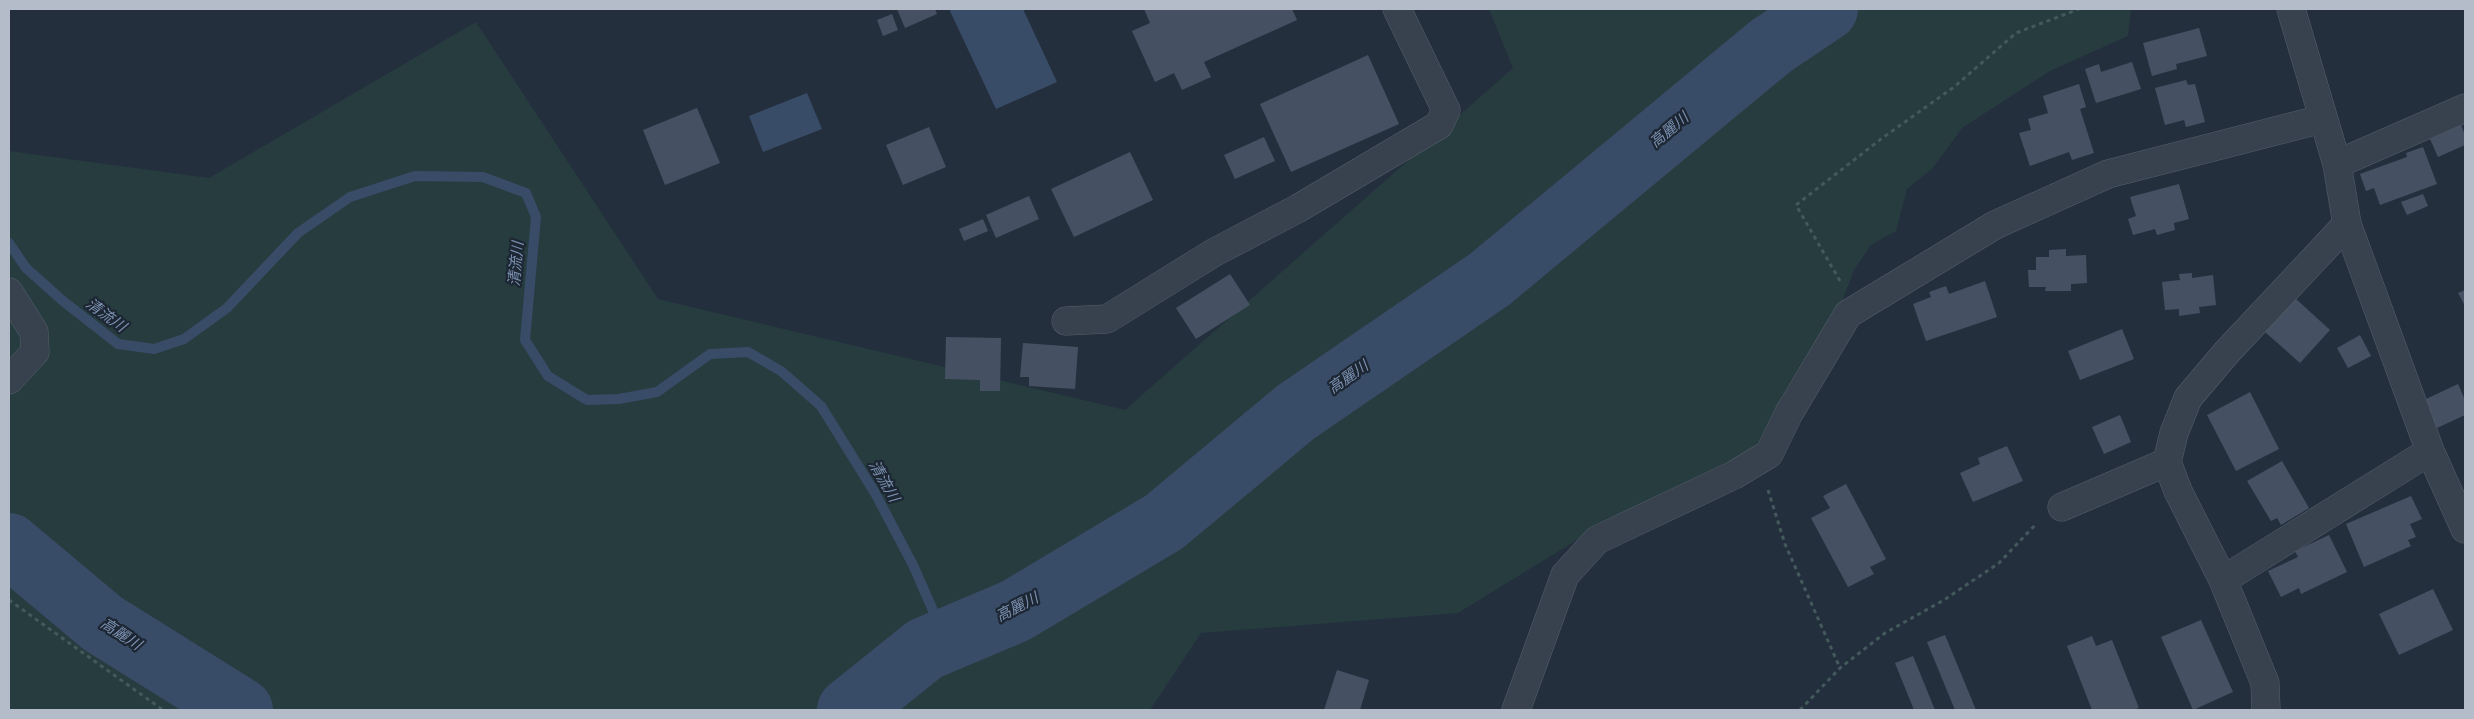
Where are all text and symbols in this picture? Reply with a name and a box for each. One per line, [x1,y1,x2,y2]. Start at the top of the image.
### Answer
water label: 高麗川 [1646,107,1694,151]
water label: 清流川 [505,239,527,287]
water label: 清流川 [83,294,131,337]
water label: 高麗川 [1324,356,1373,397]
water label: 清流川 [865,457,904,507]
water label: 高麗川 [993,588,1043,625]
water label: 高麗川 [97,614,146,655]

